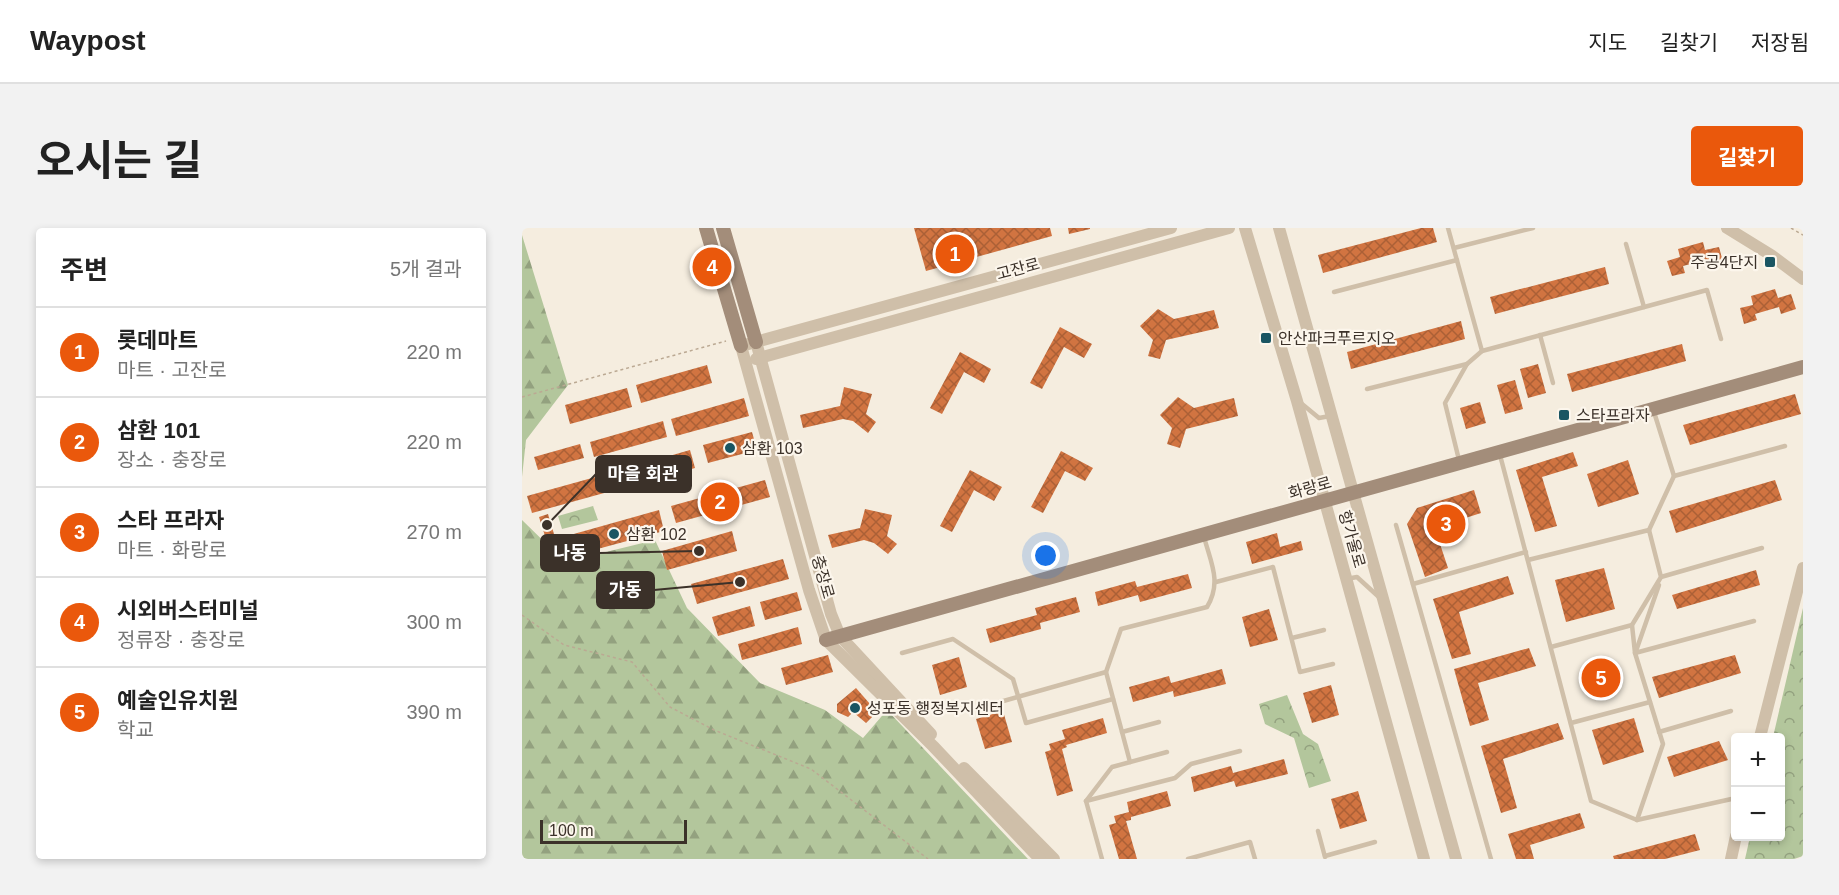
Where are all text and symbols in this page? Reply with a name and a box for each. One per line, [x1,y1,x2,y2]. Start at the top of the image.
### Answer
text: Waypost [30,25,146,56]
text: 지도 [1588,31,1627,54]
text: 길찾기 [1660,31,1718,54]
text: 저장됨 [1751,31,1809,54]
button: 길찾기 [1691,126,1803,186]
text: 오시는 길 [36,137,202,184]
pin: 1 [936,231,974,276]
pin: 4 [692,244,732,290]
place label: 주공4단지 [1690,254,1758,271]
text: 주변 [60,255,108,285]
street label: 고잔로 [994,255,1042,283]
marker: 주공4단지 [1763,255,1777,269]
text: 5개 결과 [390,258,462,280]
text: 롯데마트 [117,328,198,353]
place label: 안산파크푸르지오 [1278,330,1396,347]
marker: 안산파크푸르지오 [1259,331,1273,345]
text: 1 [74,341,85,363]
text: 220 m [406,341,462,363]
text: 마트 · 고잔로 [117,359,227,381]
place label: 스타프라자 [1576,407,1650,424]
marker: 스타프라자 [1557,408,1571,422]
text: 삼환 101 [117,418,200,443]
text: 2 [74,431,85,453]
text: 220 m [406,431,462,453]
place label: 삼환 103 [742,440,803,457]
marker: 삼환 103 [723,441,737,455]
text: 장소 · 충장로 [117,449,227,471]
callout: 마을 회관 [596,456,691,492]
text: 마을 회관 [607,464,679,484]
street label: 화랑로 [1286,474,1334,502]
pin: 2 [700,480,740,524]
pin: 3 [1426,502,1466,546]
text: 스타 프라자 [117,508,224,533]
street label: 항가울로 [1336,508,1368,570]
text: 3 [74,521,85,543]
text: 270 m [406,521,462,543]
place label: 삼환 102 [626,526,687,543]
marker: 삼환 102 [607,527,621,541]
callout: 나동 [541,535,599,571]
text: 마트 · 화랑로 [117,539,227,561]
your location [1031,541,1060,570]
text: 나동 [553,543,587,563]
street label: 충장로 [809,553,837,601]
callout: 가동 [597,572,654,608]
text: 가동 [608,580,642,600]
text: 시외버스터미널 [117,598,259,623]
text: 4 [74,611,85,633]
text: 300 m [406,611,462,633]
text: 정류장 · 충장로 [117,629,245,651]
pin: 5 [1582,656,1620,700]
text: 예술인유치원 [117,688,238,713]
place label: 성포동 행정복지센터 [867,700,1004,717]
text: 5 [74,701,85,723]
text: 390 m [406,701,462,723]
marker: 성포동 행정복지센터 [848,701,862,715]
text: 학교 [117,719,154,741]
map controls [1731,733,1785,841]
button: + [1731,733,1785,787]
button: − [1731,787,1785,841]
scale bar [540,817,687,844]
text: 100 m [549,822,593,839]

